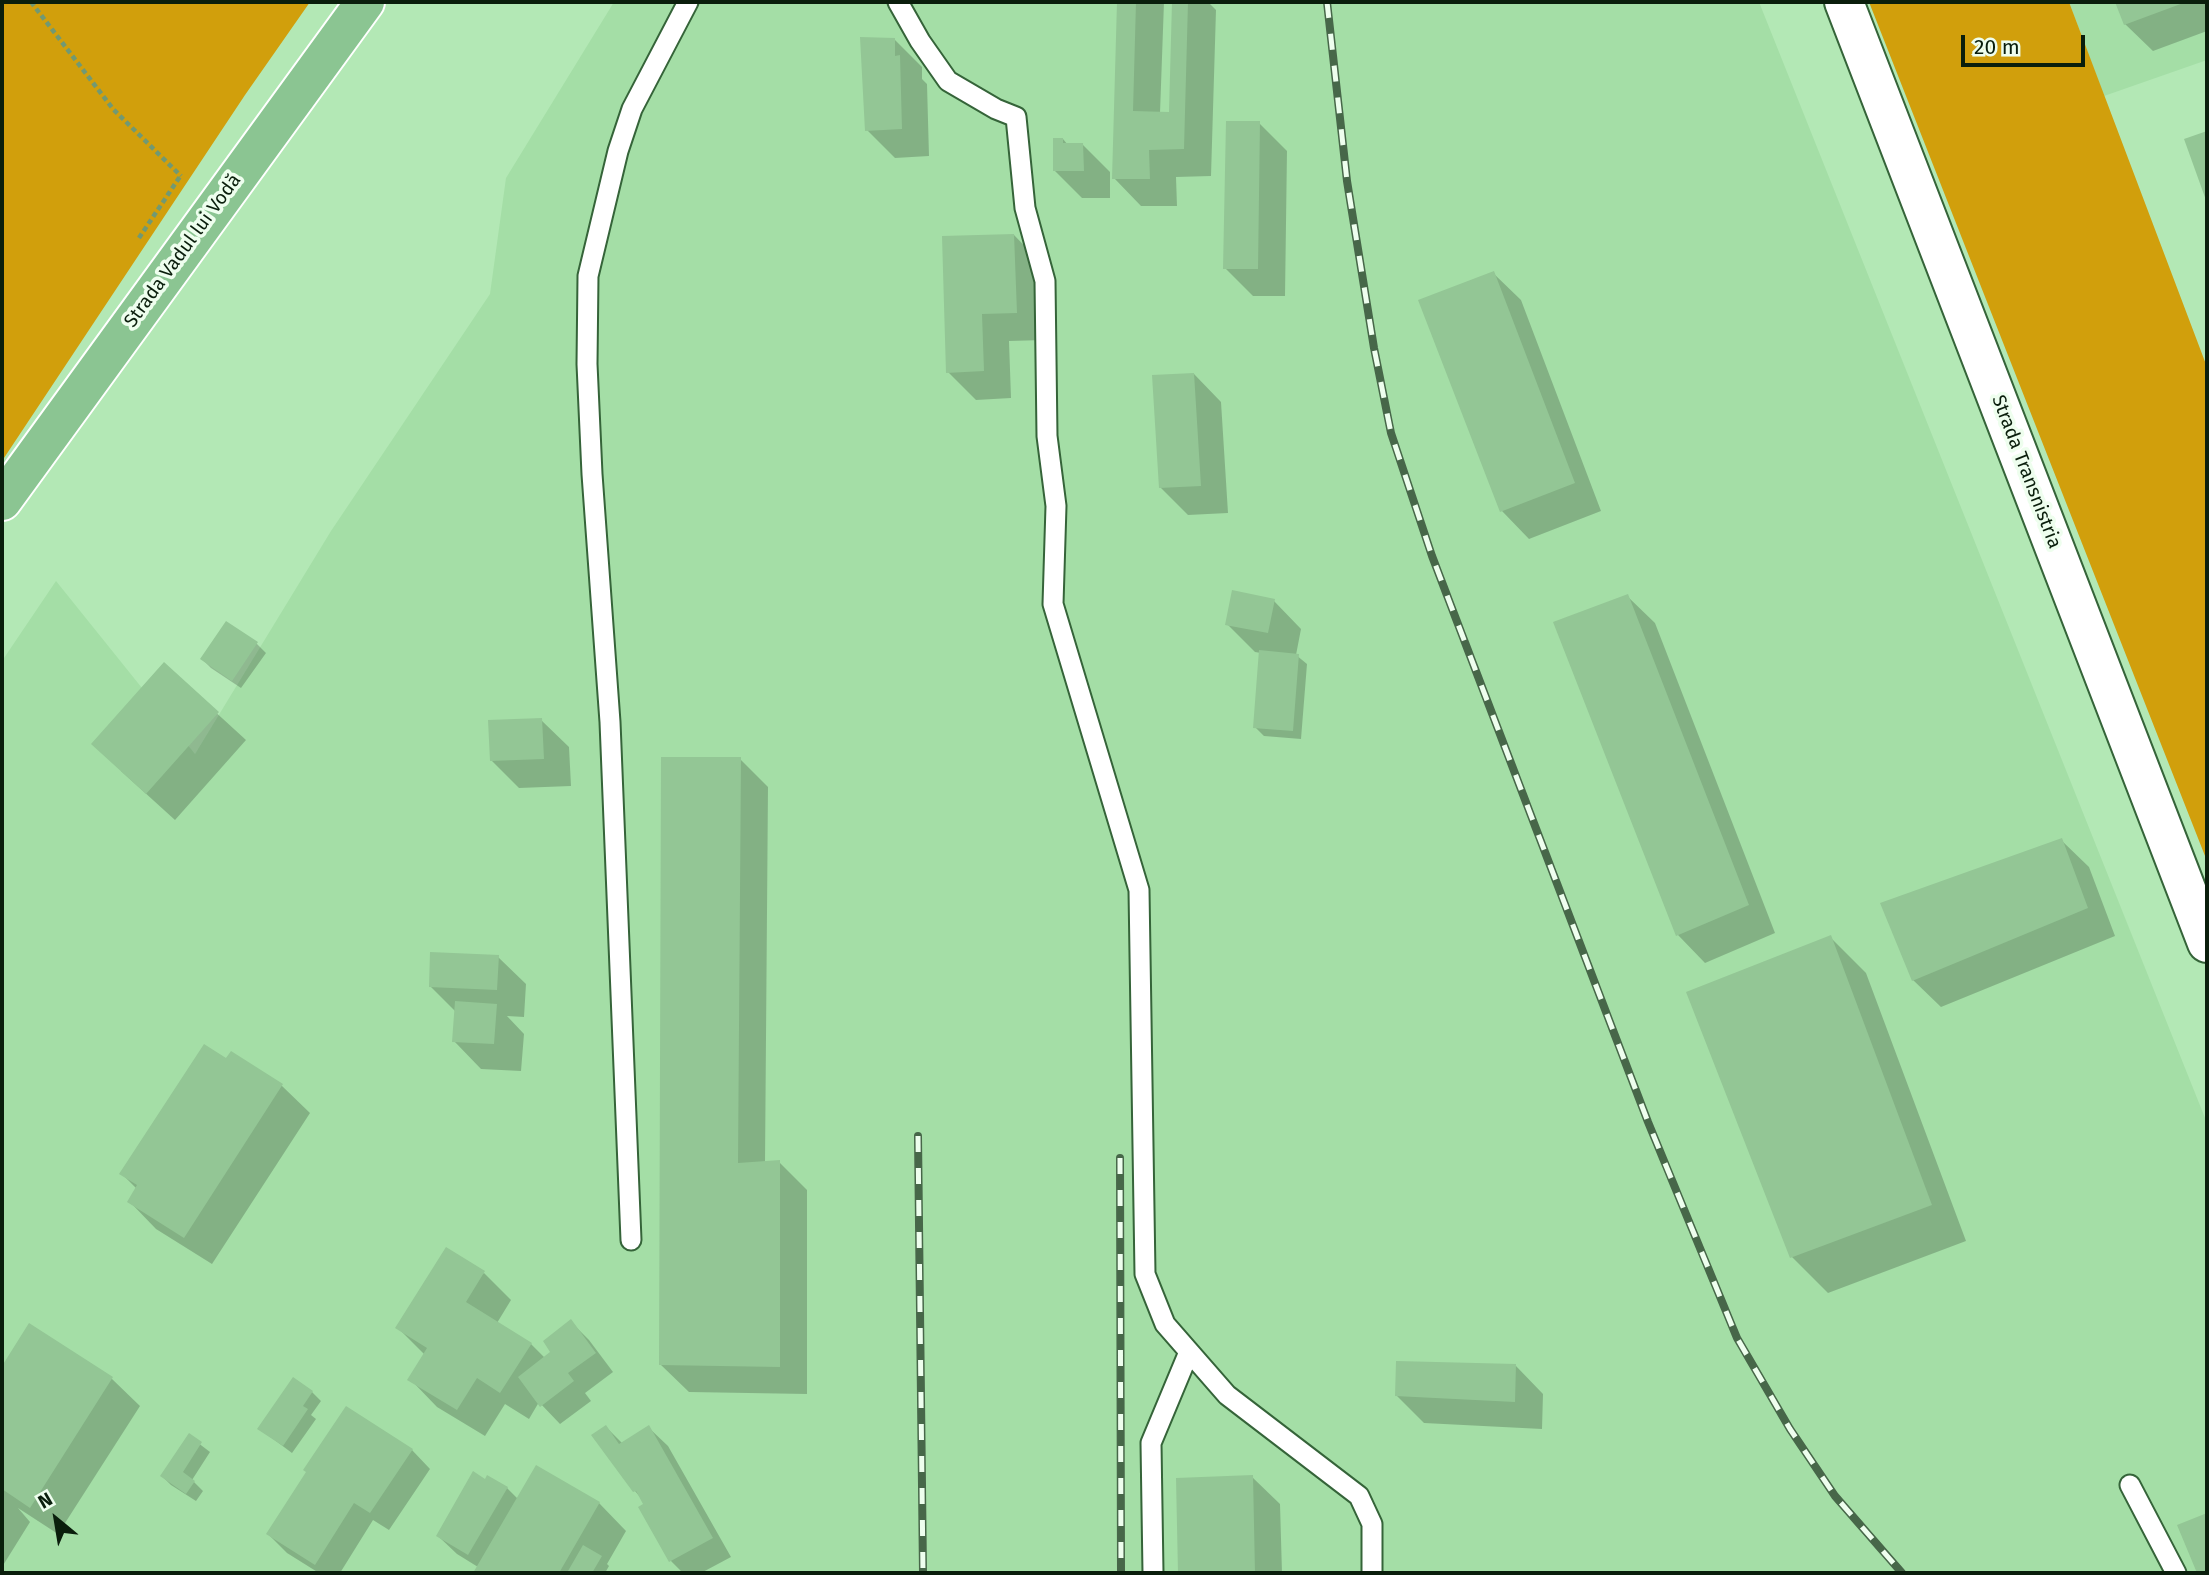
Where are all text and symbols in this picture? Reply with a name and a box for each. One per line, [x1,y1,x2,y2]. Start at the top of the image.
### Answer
scale bar [1964,21,2088,65]
text: 20 m [1974,34,2020,60]
street label: Strada Vadul lui Vodă [120,170,246,332]
street label: Strada Transnistria [1986,392,2066,552]
north arrow [21,1484,91,1554]
text: N [34,1487,56,1513]

